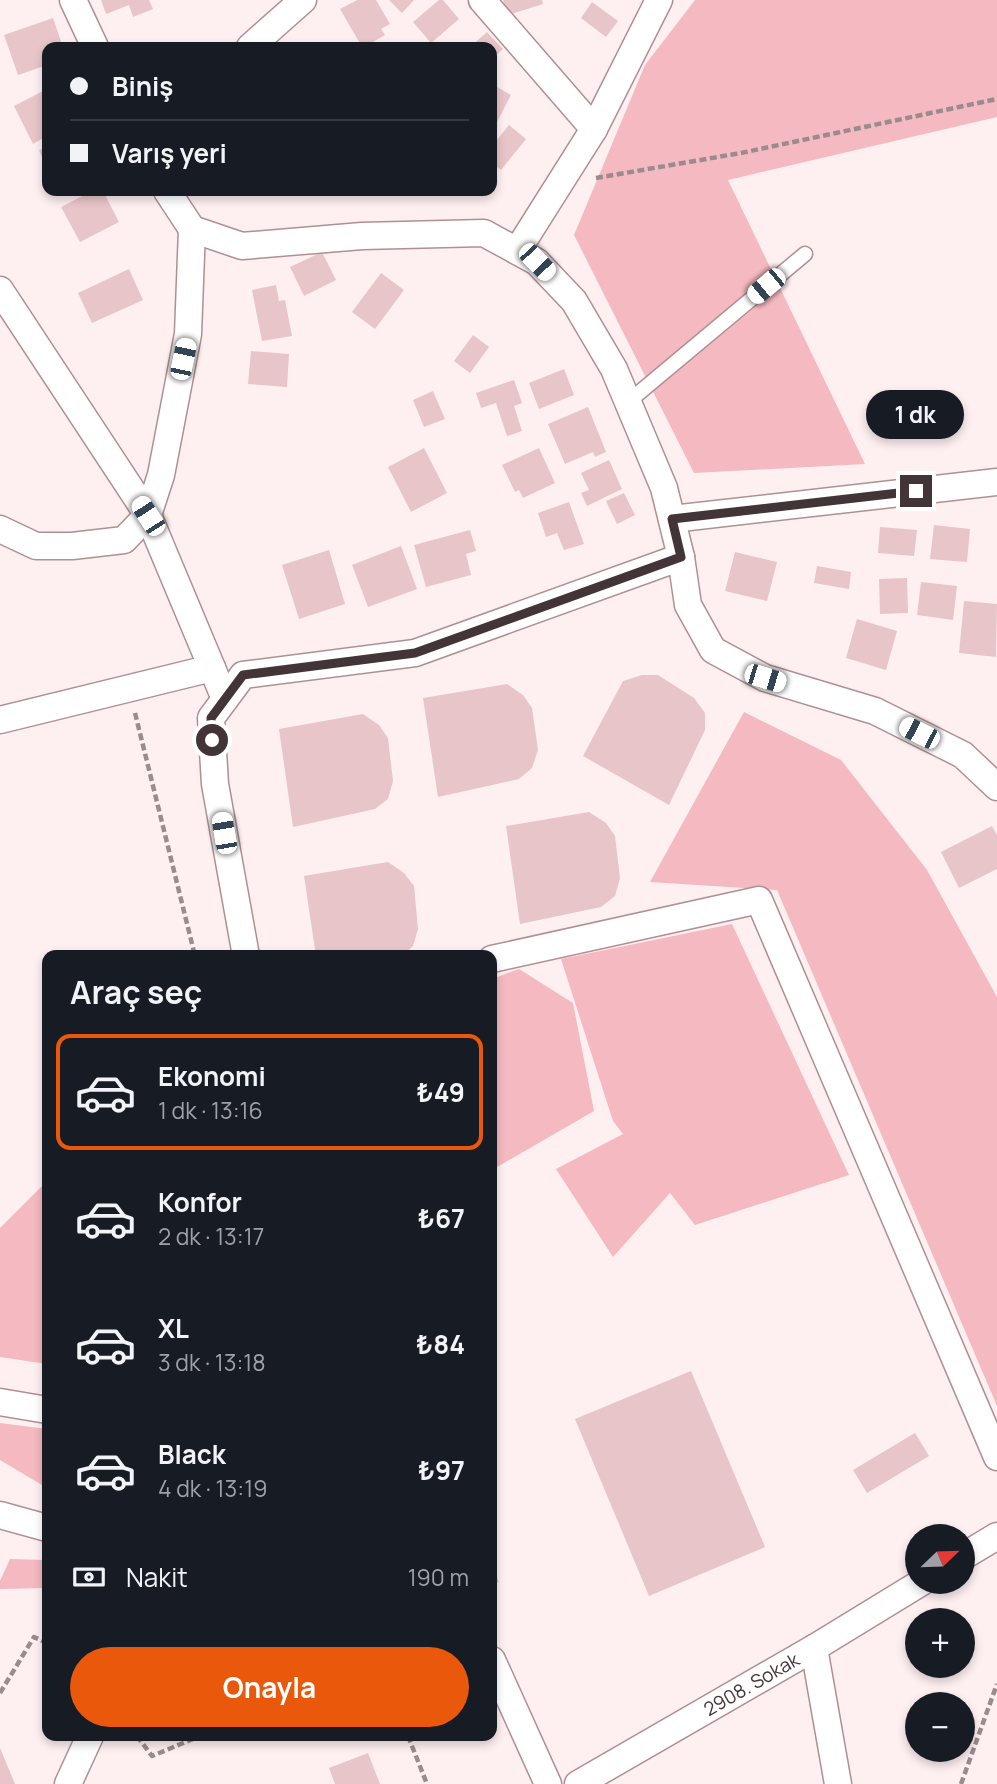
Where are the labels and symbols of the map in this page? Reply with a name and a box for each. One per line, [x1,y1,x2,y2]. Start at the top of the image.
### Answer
car [515,240,560,284]
car [744,264,789,308]
car [169,336,198,382]
callout: 1 dk [867,390,965,438]
route end [900,475,932,507]
car [128,493,169,539]
car [742,662,789,694]
car [896,714,943,752]
route start [196,724,228,756]
car [211,810,238,856]
north arrow [905,1524,975,1594]
street label: 2908. Sokak [699,1646,804,1722]

